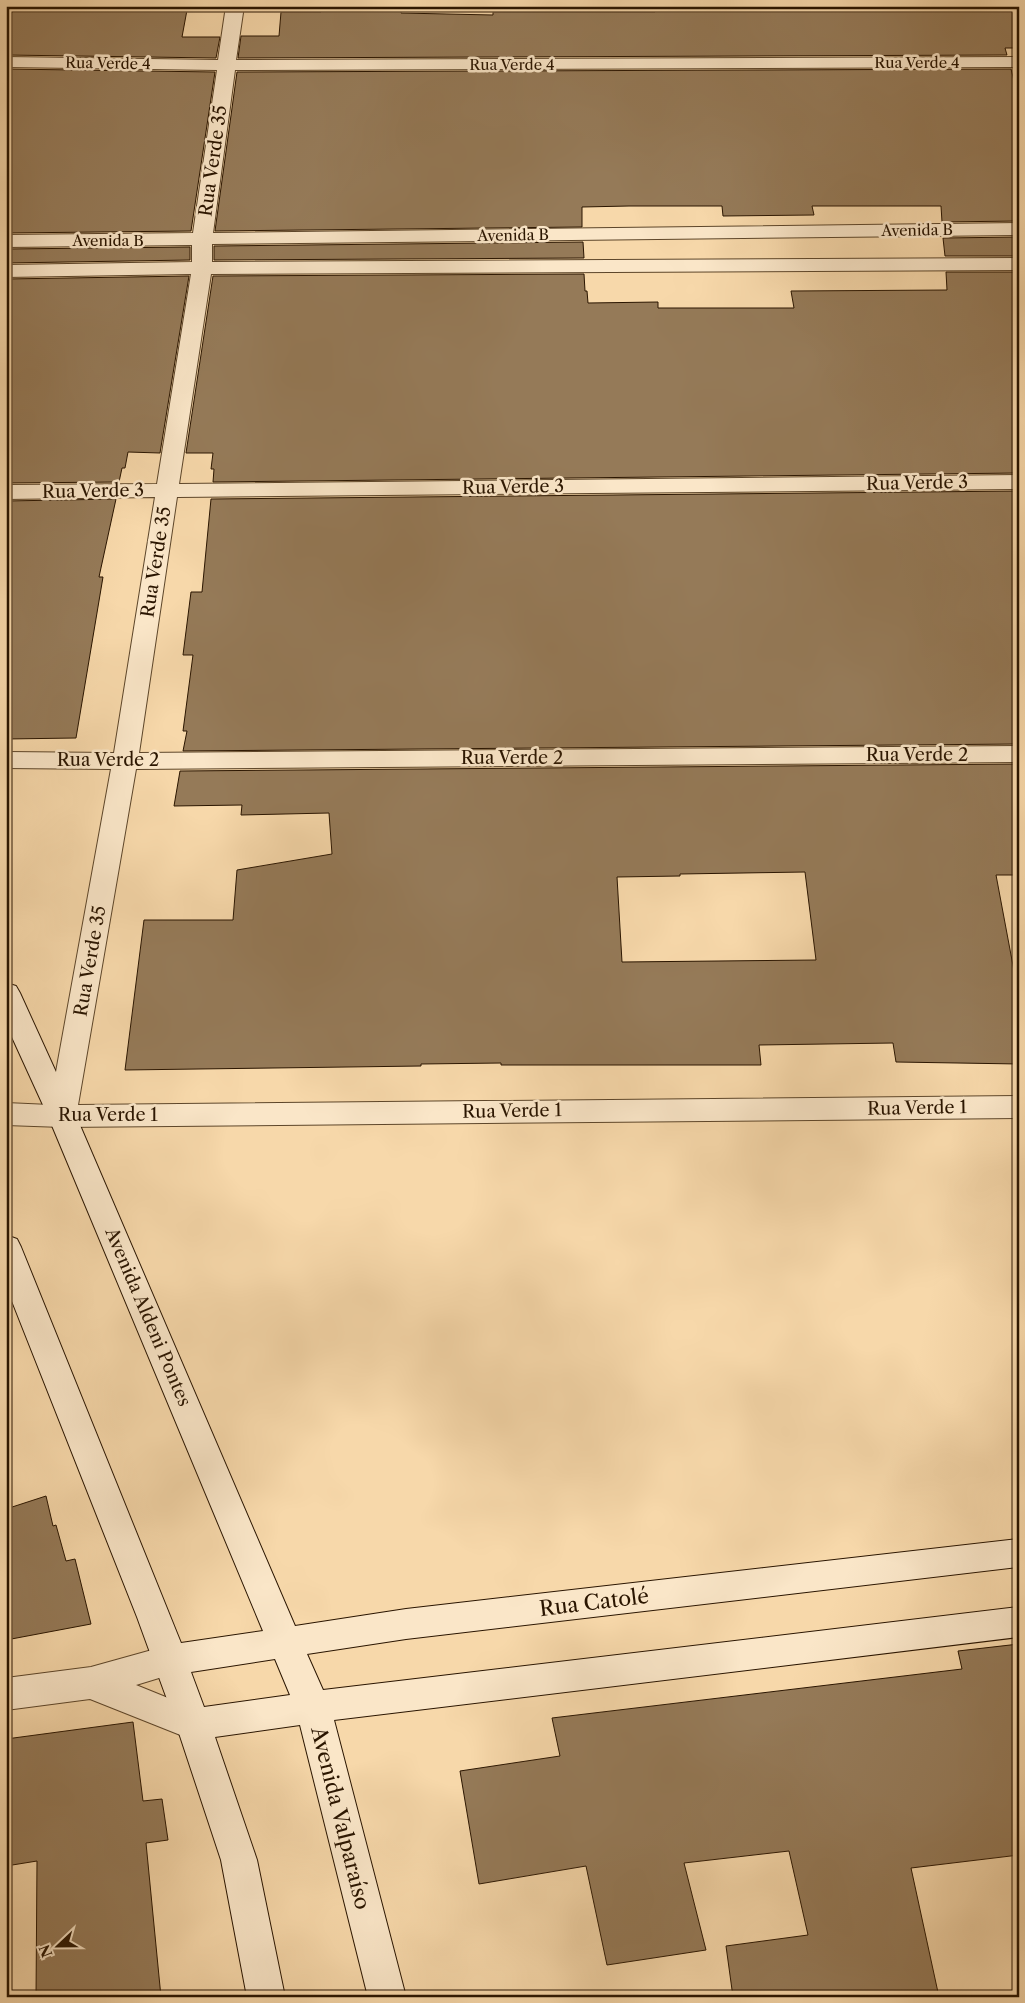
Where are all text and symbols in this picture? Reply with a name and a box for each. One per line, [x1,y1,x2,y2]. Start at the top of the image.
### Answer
street label: Rua Verde 4 [65,53,151,73]
street label: Rua Verde 4 [874,53,960,72]
street label: Rua Verde 4 [469,55,555,74]
street label: Rua Verde 35 [194,104,232,218]
street label: Avenida B [880,220,953,240]
street label: Avenida B [476,225,549,245]
street label: Avenida B [71,231,144,250]
street label: Rua Verde 3 [866,471,968,495]
street label: Rua Verde 3 [462,475,564,499]
street label: Rua Verde 3 [42,479,144,503]
street label: Rua Verde 35 [136,505,176,619]
street label: Rua Verde 2 [866,744,968,766]
street label: Rua Verde 2 [461,747,563,769]
street label: Rua Verde 2 [57,749,159,771]
street label: Rua Verde 35 [69,904,111,1018]
street label: Rua Verde 1 [867,1096,968,1120]
street label: Rua Verde 1 [462,1099,563,1123]
street label: Rua Verde 1 [58,1104,158,1126]
street label: Avenida Aldeni Pontes [100,1223,196,1410]
street label: Rua Catolé [538,1583,650,1621]
street label: Avenida Valparaíso [306,1723,376,1912]
north arrow [32,1920,82,1970]
text: N [35,1942,57,1960]

